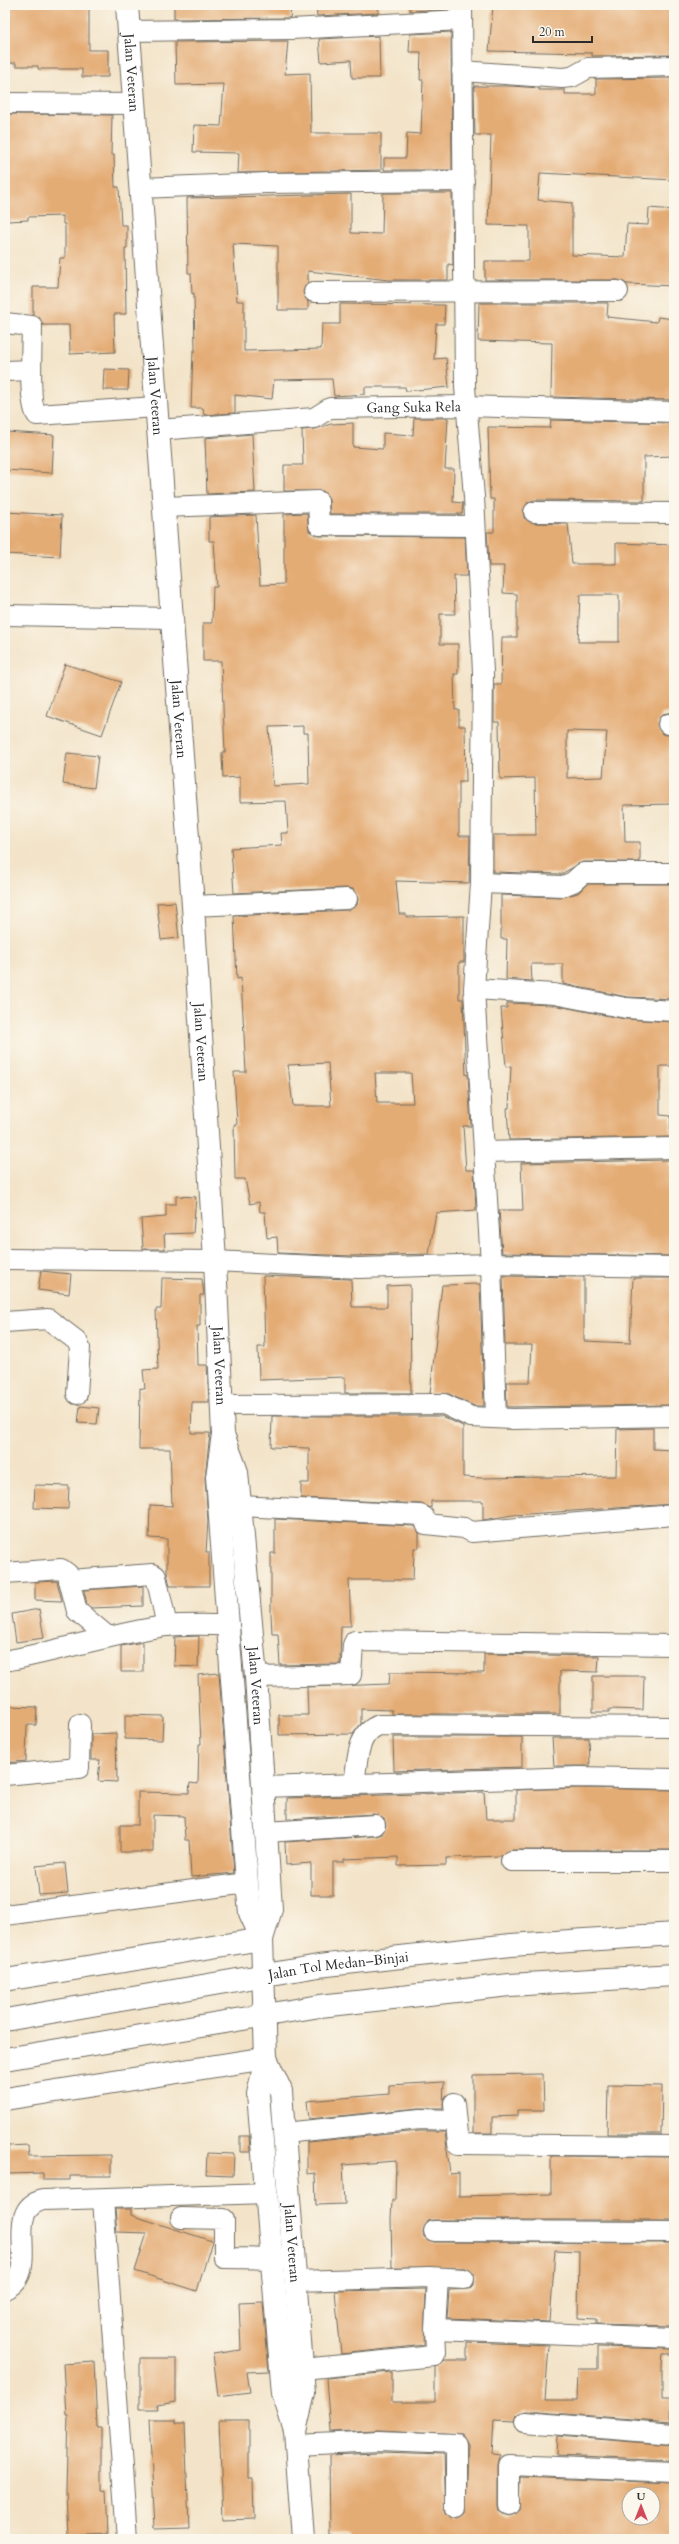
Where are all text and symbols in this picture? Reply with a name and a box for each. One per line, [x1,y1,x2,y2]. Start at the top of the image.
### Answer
scale bar [533,18,592,44]
text: 20 m [539,24,566,40]
street label: Jalan Veteran [119,31,144,113]
street label: Jalan Veteran [143,354,167,436]
street label: Gang Suka Rela [366,397,461,417]
street label: Jalan Veteran [166,677,191,759]
street label: Jalan Veteran [189,1000,213,1082]
street label: Jalan Veteran [208,1324,231,1406]
street label: Jalan Veteran [243,1644,268,1726]
street label: Jalan Tol Medan–Binjai [265,1947,410,1985]
street label: Jalan Veteran [279,2201,304,2283]
north arrow [621,2486,661,2526]
text: U [637,2489,646,2504]

